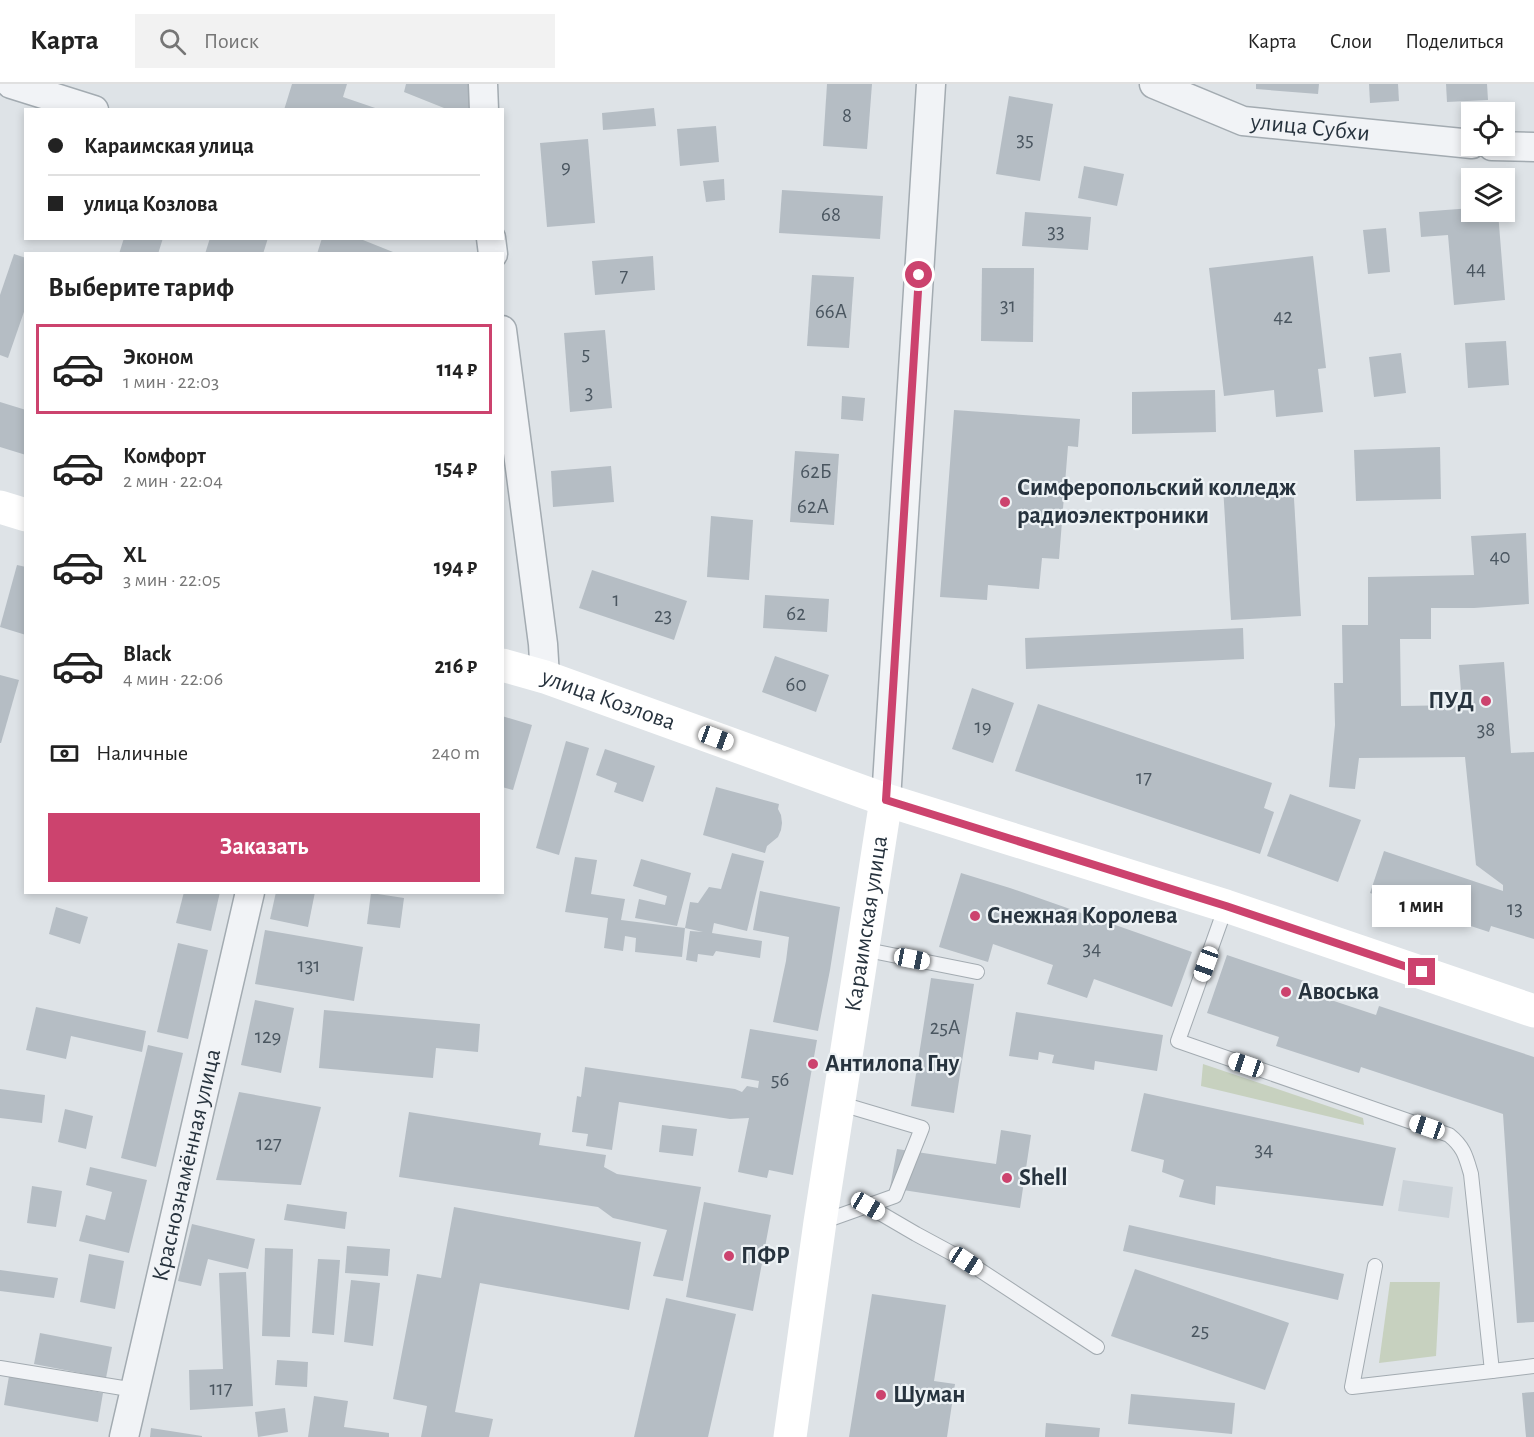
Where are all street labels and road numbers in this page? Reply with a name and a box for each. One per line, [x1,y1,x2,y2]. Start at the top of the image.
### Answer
street label: улица Субхи [1249,110,1371,146]
street label: улица Козлова [537,664,679,735]
street label: Караимская улица [841,834,892,1013]
street label: Краснознамённая улица [148,1047,225,1284]

